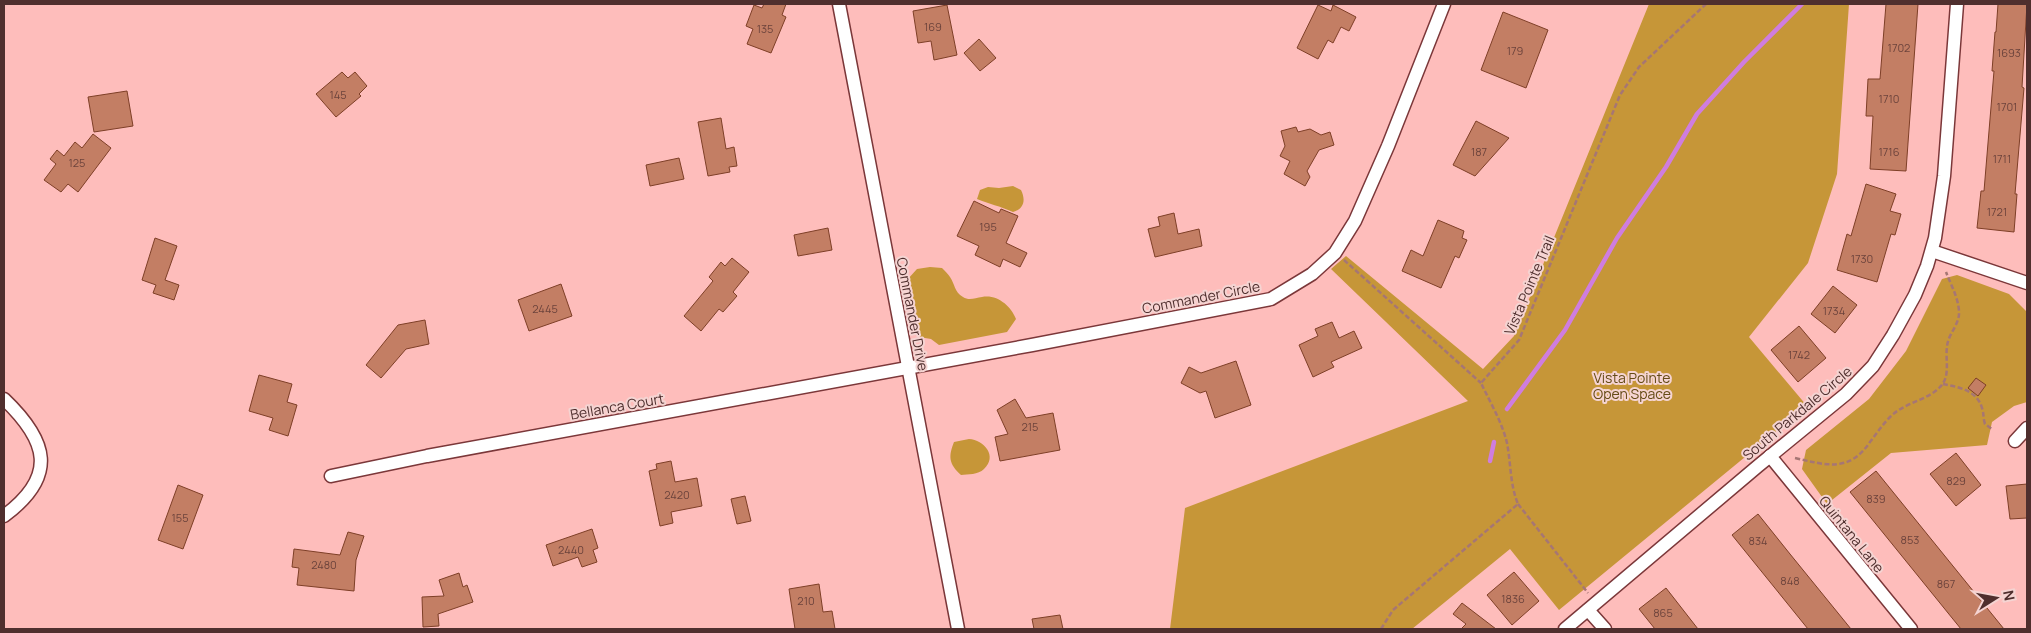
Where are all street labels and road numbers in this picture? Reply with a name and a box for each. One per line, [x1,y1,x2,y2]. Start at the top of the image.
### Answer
street label: Vista Pointe Trail [1499,232,1559,338]
street label: Commander Drive [893,256,933,372]
street label: Commander Circle [1140,276,1262,318]
street label: South Parkdale Circle [1738,362,1856,464]
street label: Bellanca Court [569,388,666,424]
street label: Quintana Lane [1815,492,1889,576]

